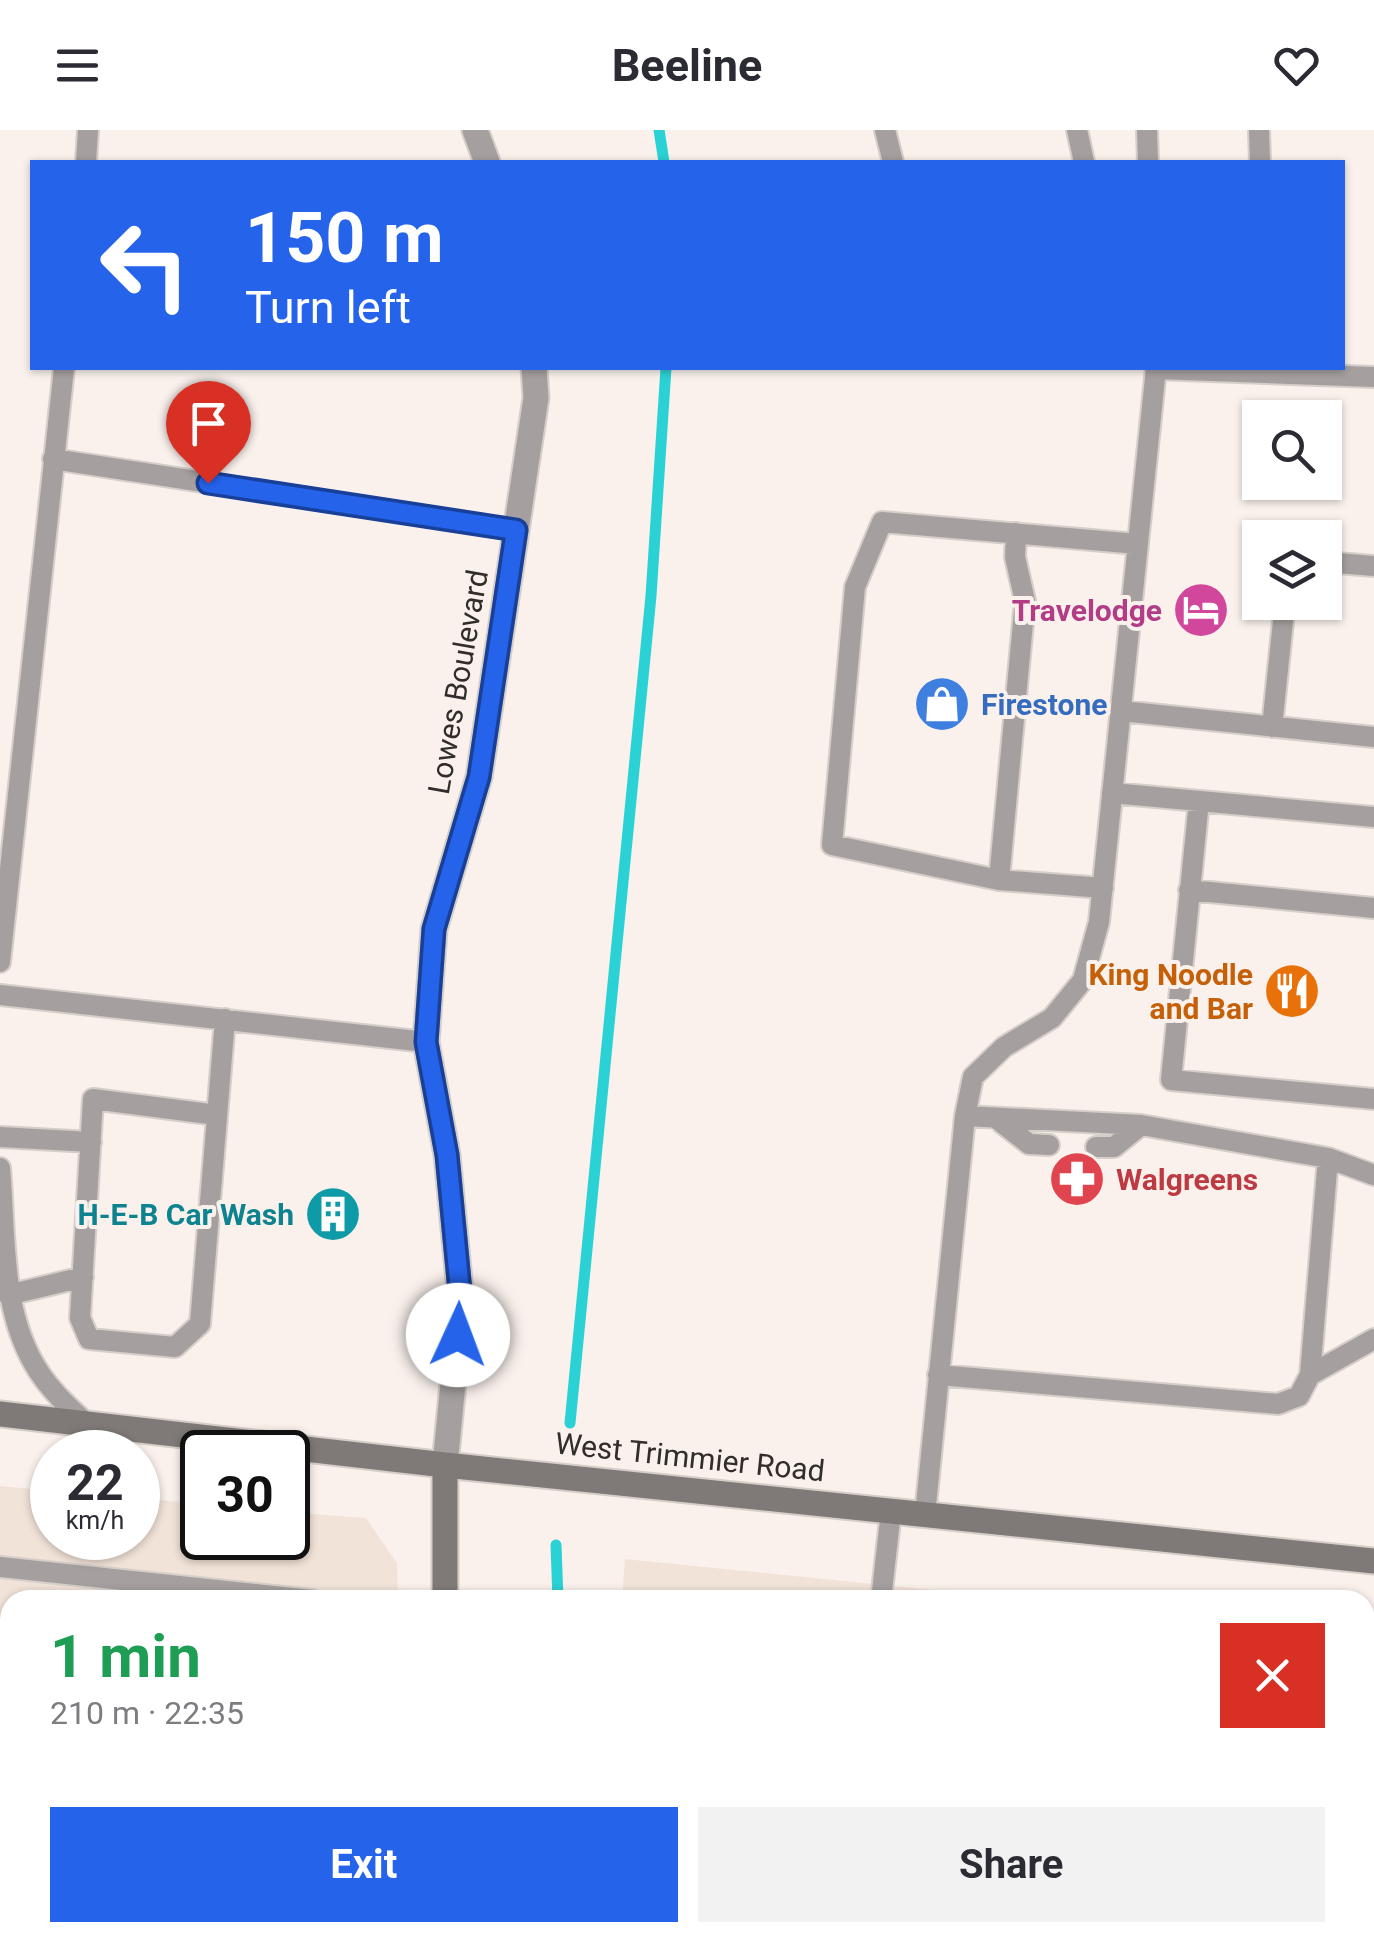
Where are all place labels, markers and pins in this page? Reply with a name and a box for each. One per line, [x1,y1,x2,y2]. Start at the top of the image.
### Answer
pin [166,381,251,484]
hotel icon: Travelodge [1171,580,1231,640]
place label: Travelodge [1012,593,1162,628]
shop icon: Firestone [912,674,972,734]
place label: Firestone [981,687,1107,722]
place label: King Noodle and Bar [1089,957,1253,1026]
restaurant icon: King Noodle and Bar [1262,961,1322,1021]
pharmacy icon: Walgreens [1047,1149,1107,1209]
place label: Walgreens [1116,1162,1258,1197]
building icon: H-E-B Car Wash [303,1184,363,1244]
place label: H-E-B Car Wash [78,1197,294,1232]

